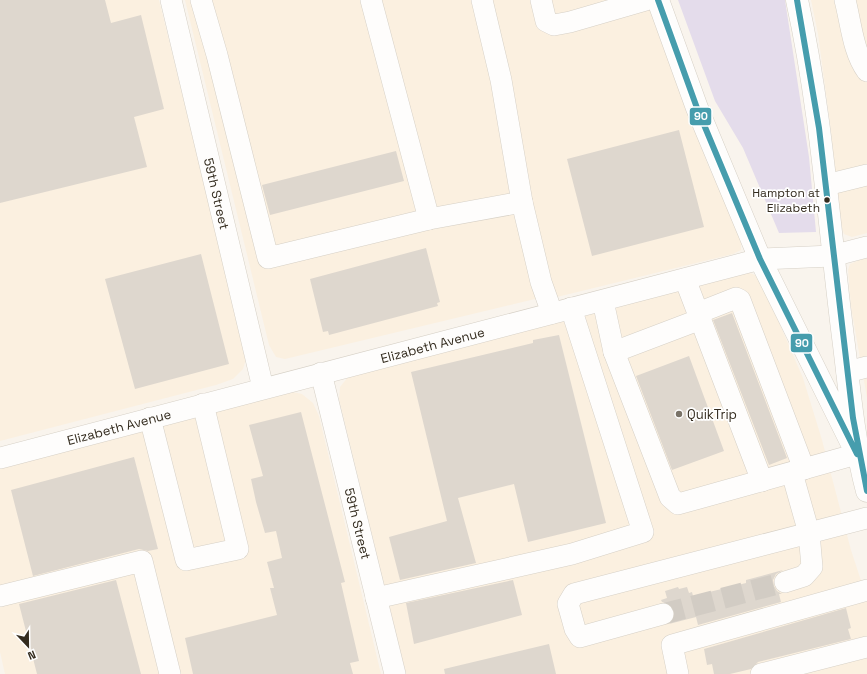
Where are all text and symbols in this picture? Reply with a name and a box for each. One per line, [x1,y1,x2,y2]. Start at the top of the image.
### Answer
line badge: 90 [689,107,712,126]
text: 90 [694,109,708,123]
street label: 59th Street [200,156,234,231]
place label: Hampton at Elizabeth [752,185,820,216]
marker: Hampton at Elizabeth [822,195,832,205]
street label: Elizabeth Avenue [379,323,486,367]
line badge: 90 [790,333,813,353]
text: 90 [795,336,809,350]
street label: Elizabeth Avenue [65,405,173,449]
place label: QuikTrip [687,406,737,423]
marker: QuikTrip [674,409,684,419]
street label: 59th Street [341,486,375,561]
north arrow [8,626,48,666]
text: N [26,647,38,663]

